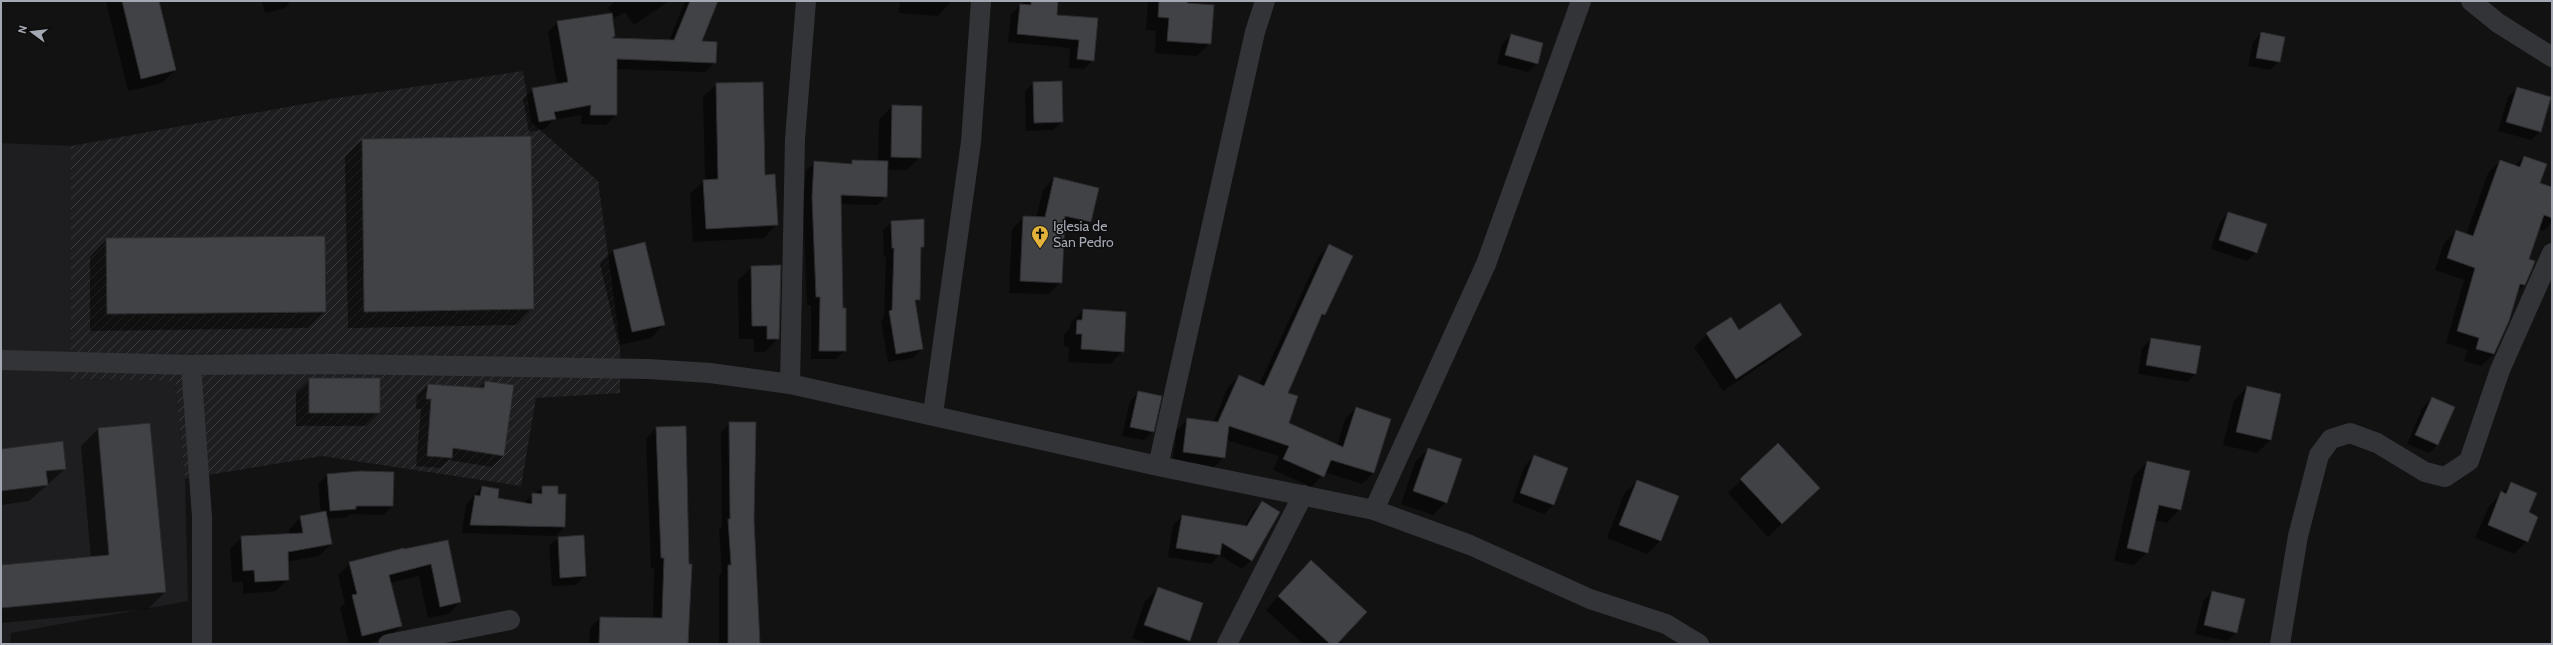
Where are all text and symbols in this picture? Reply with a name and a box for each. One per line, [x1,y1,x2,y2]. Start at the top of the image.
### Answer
north arrow [12,12,52,52]
text: N [15,24,30,35]
place label: Iglesia de San Pedro [1053,217,1114,251]
church icon: Iglesia de San Pedro [1030,224,1050,249]

